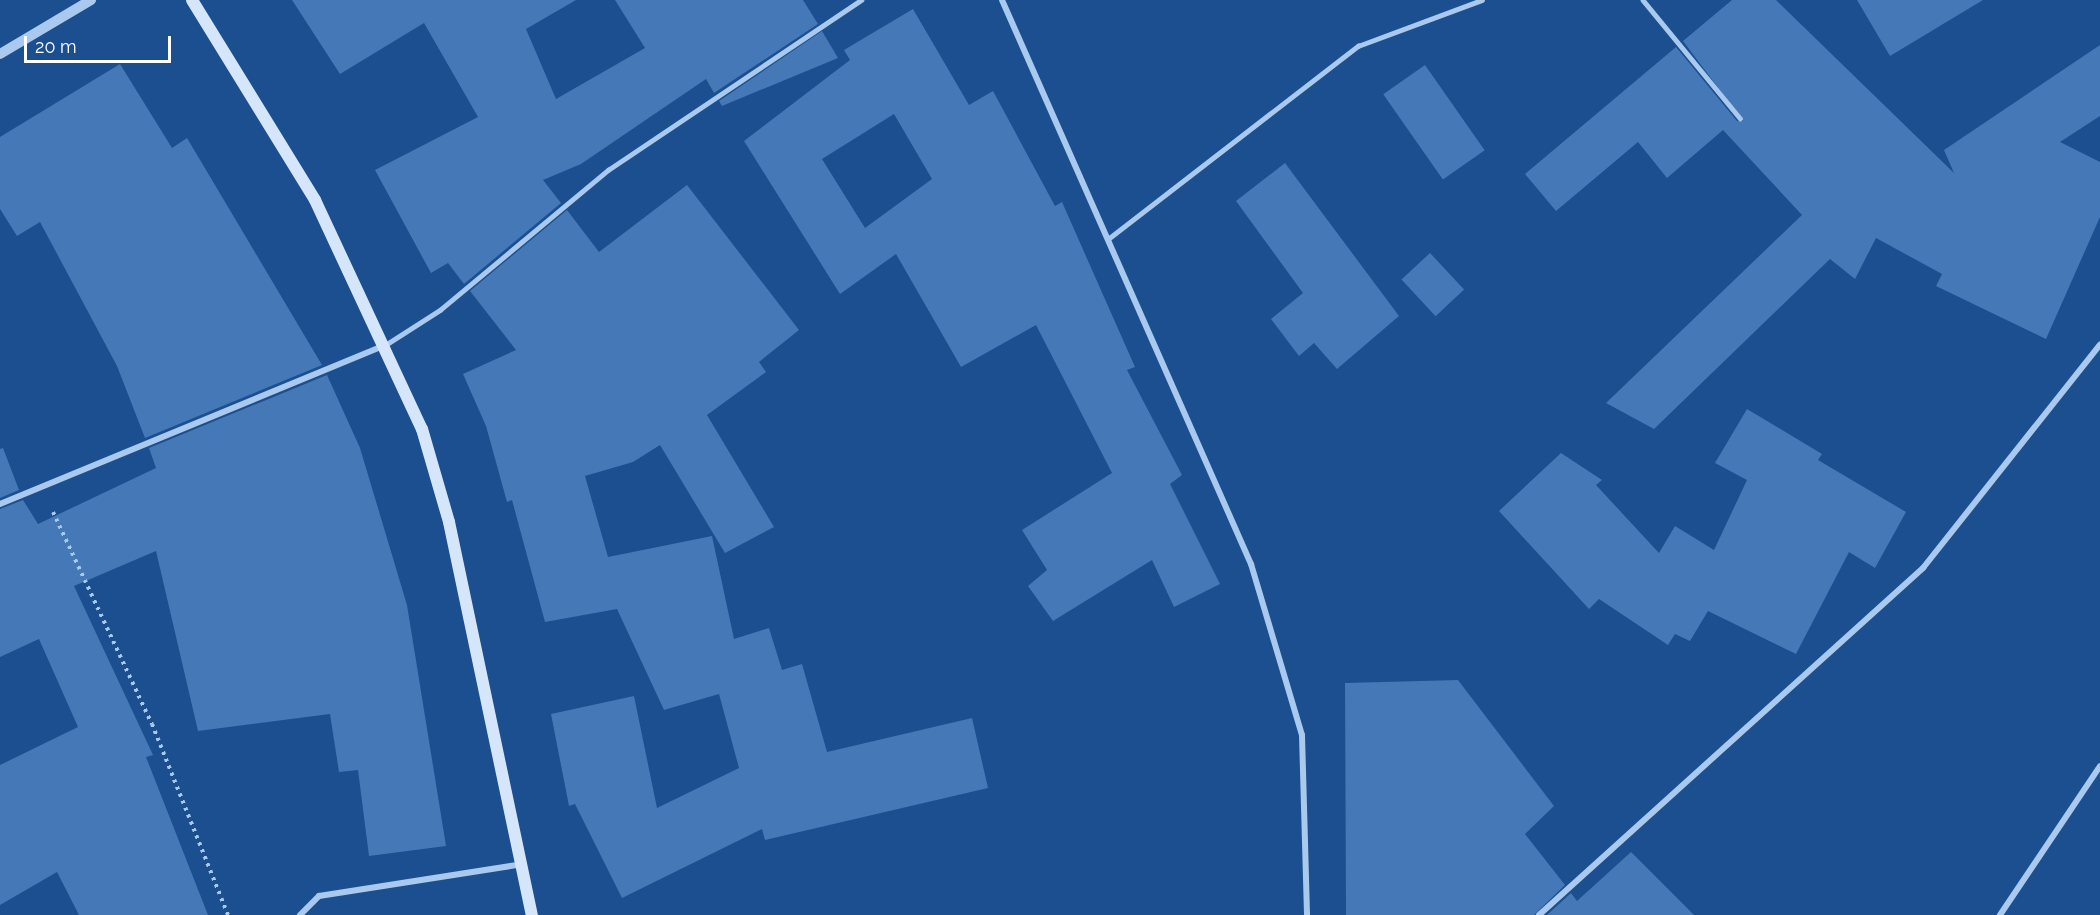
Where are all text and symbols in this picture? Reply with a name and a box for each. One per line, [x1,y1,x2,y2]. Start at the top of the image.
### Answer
scale bar [27,24,174,62]
text: 20 m [35,36,77,57]

